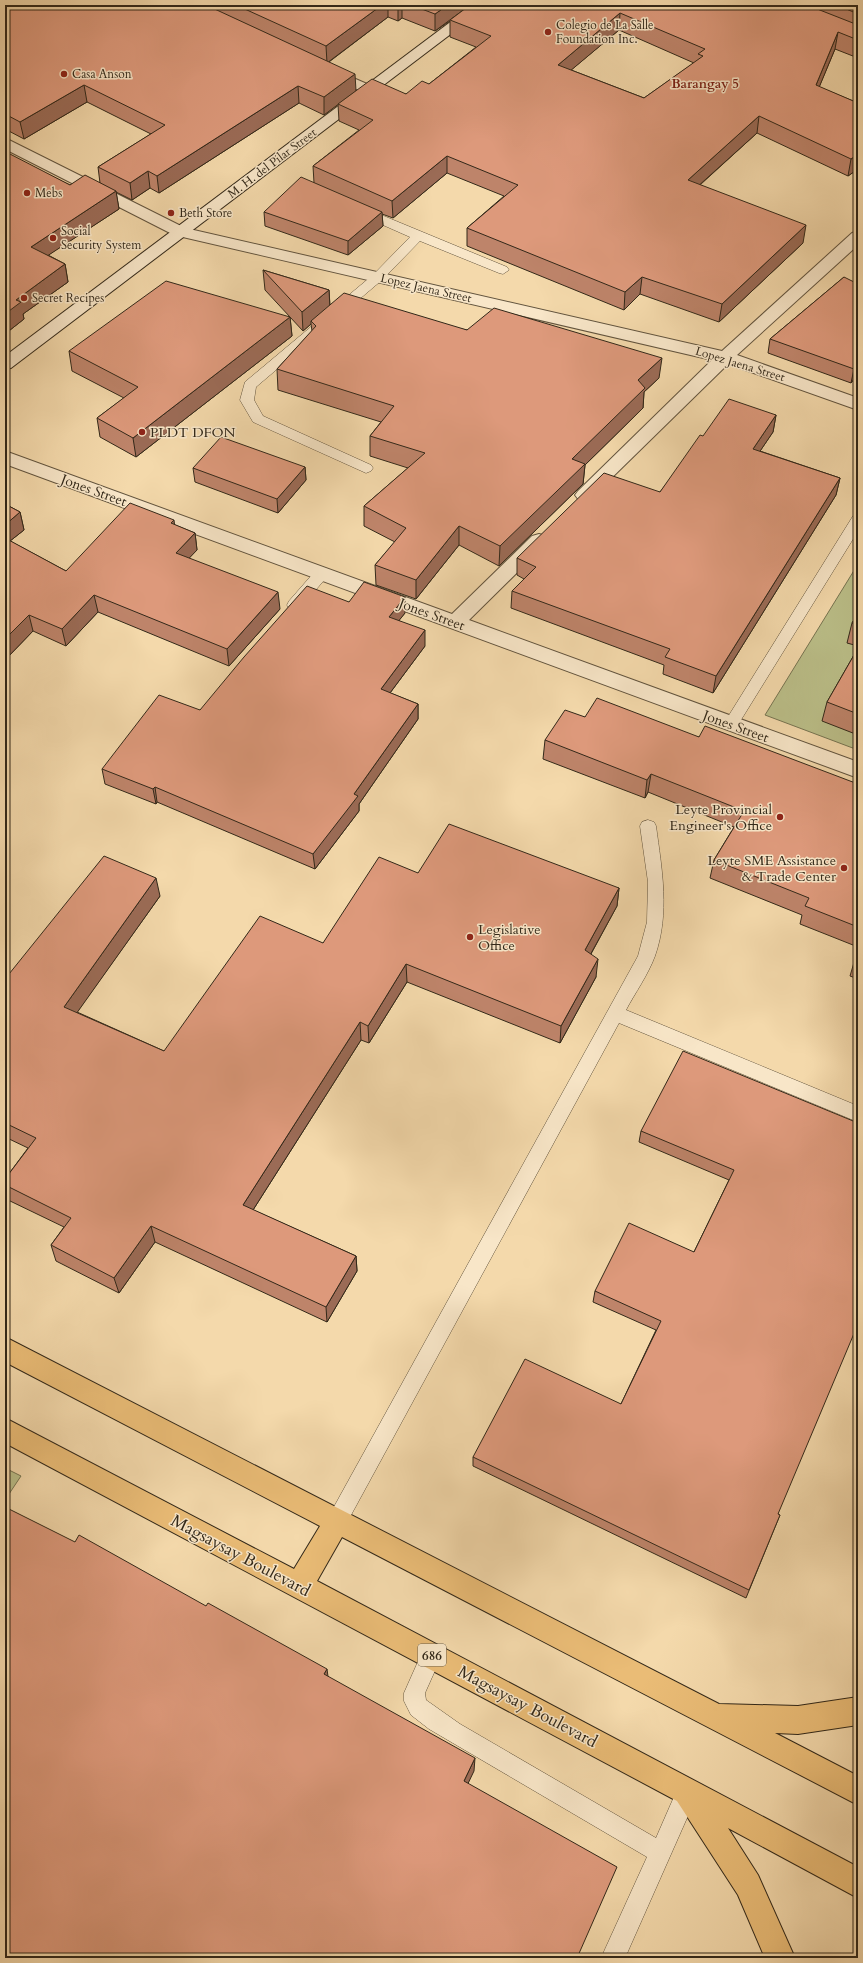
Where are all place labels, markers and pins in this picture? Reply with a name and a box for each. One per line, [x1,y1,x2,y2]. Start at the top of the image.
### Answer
place label: Colegio de La Salle Foundation Inc. [556,17,653,47]
marker: Colegio de La Salle Foundation Inc. [543,27,553,37]
place label: Casa Anson [72,66,132,82]
marker: Casa Anson [59,69,69,79]
place label: Mebs [35,185,62,201]
marker: Mebs [22,188,32,198]
place label: Beth Store [179,205,232,221]
marker: Beth Store [166,208,176,218]
place label: Social Security System [61,223,142,253]
marker: Social Security System [48,233,58,243]
place label: Secret Recipes [32,290,104,306]
marker: Secret Recipes [19,293,29,303]
place label: PLDT DFON [150,423,236,442]
marker: PLDT DFON [137,427,147,437]
place label: Leyte Provincial Engineer's Office [669,800,772,835]
marker: Leyte Provincial Engineer's Office [775,812,785,822]
place label: Leyte SME Assistance & Trade Center [708,851,837,886]
marker: Leyte SME Assistance & Trade Center [839,863,849,873]
place label: Legislative Office [478,920,541,955]
marker: Legislative Office [465,932,475,942]

